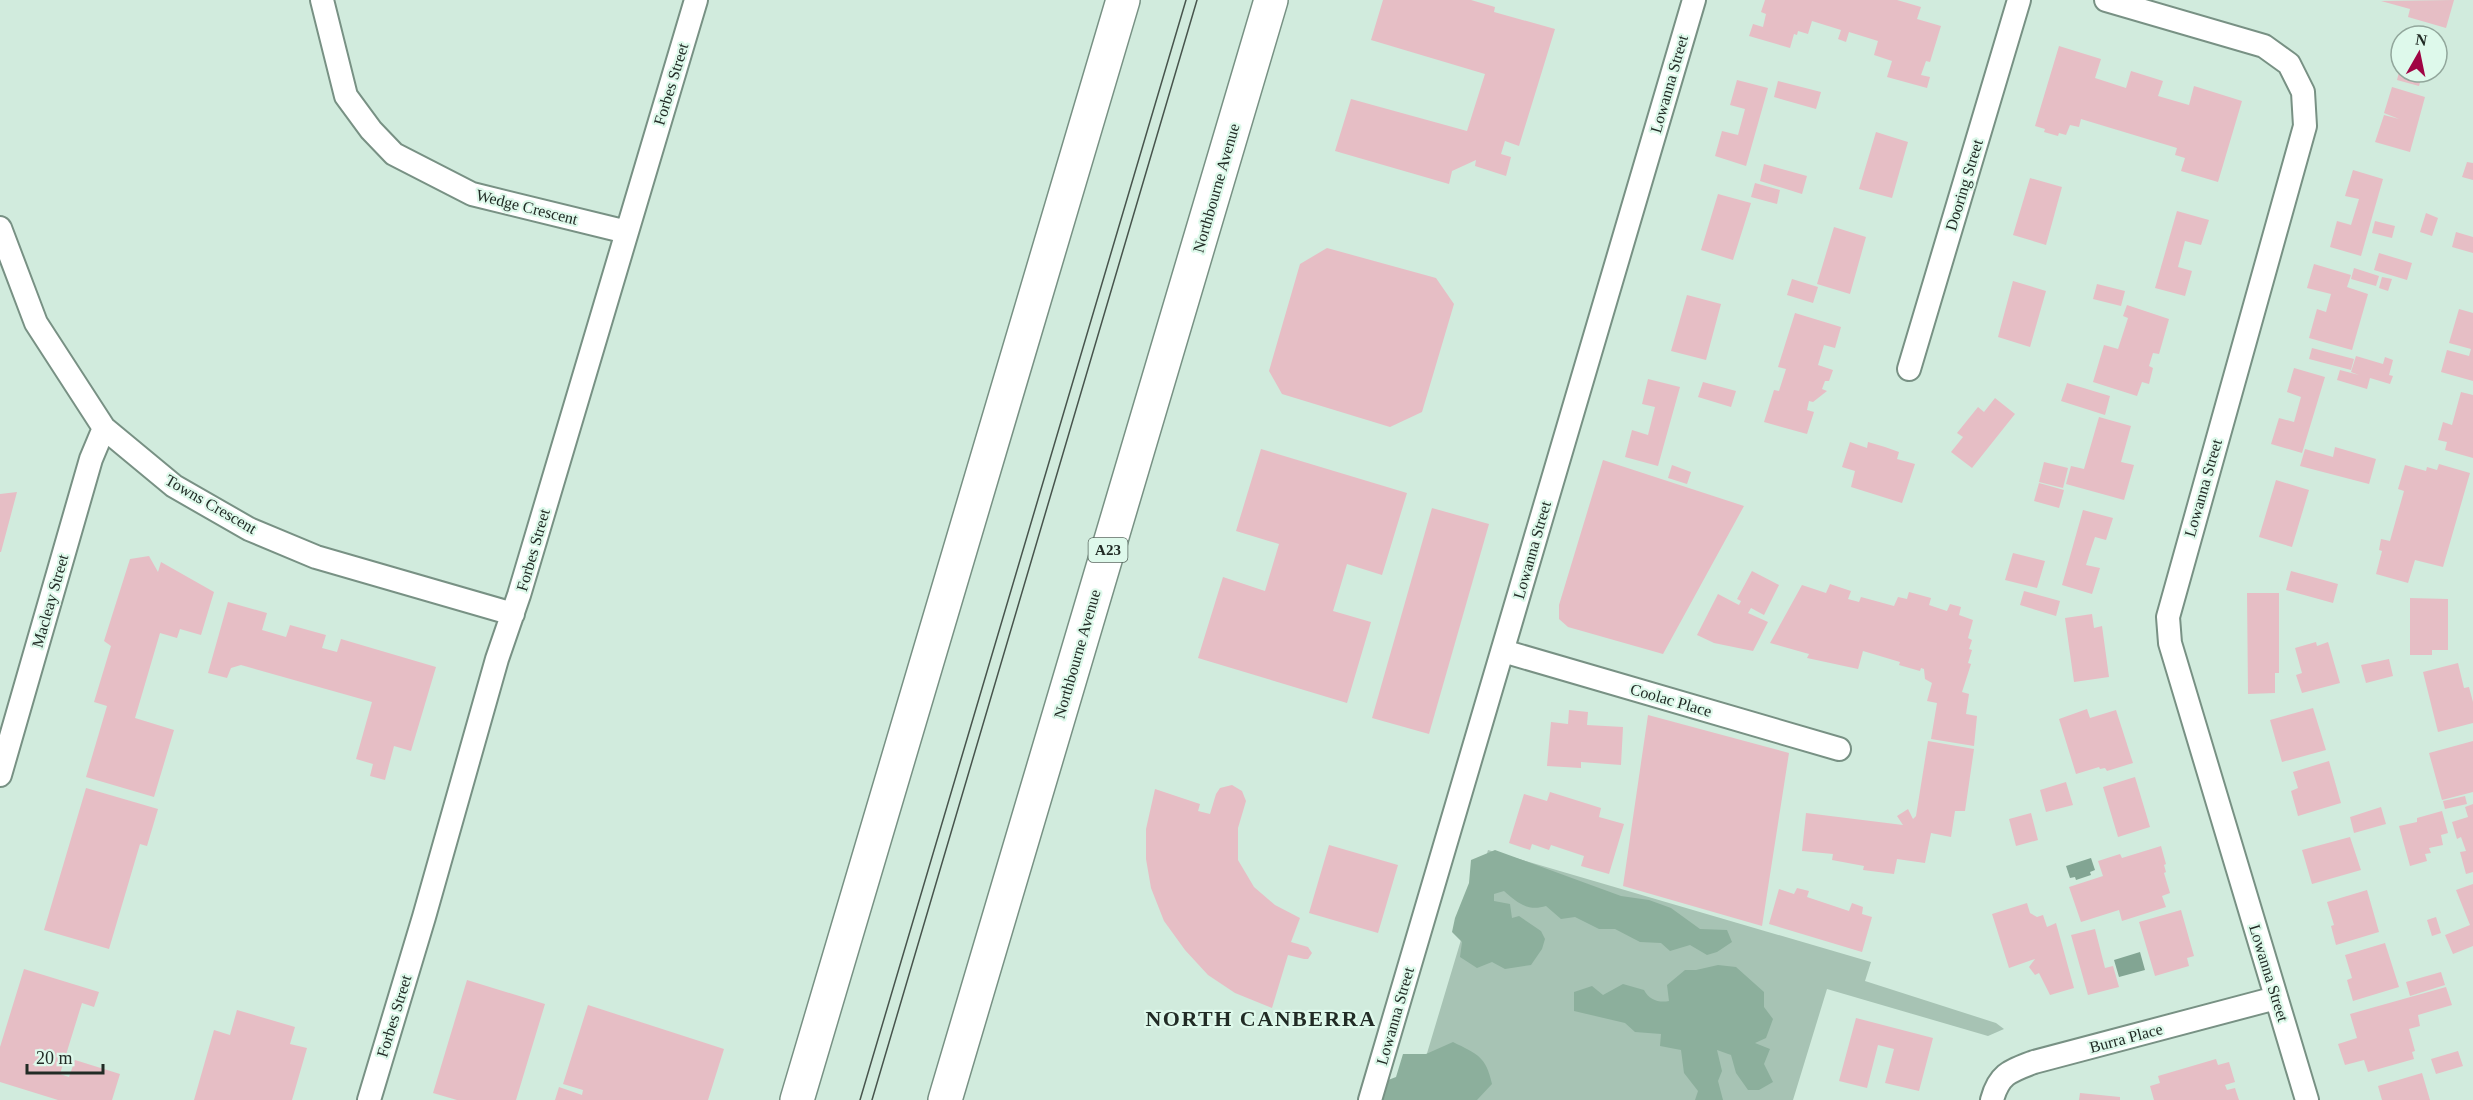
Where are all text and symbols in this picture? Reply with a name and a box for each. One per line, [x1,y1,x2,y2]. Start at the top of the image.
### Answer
north arrow [2389,24,2449,84]
text: N [2414,30,2429,49]
street label: Lowanna Street [1647,33,1691,135]
street label: Forbes Street [650,40,692,127]
street label: Northbourne Avenue [1189,122,1243,254]
street label: Dooring Street [1942,137,1987,233]
street label: Wedge Crescent [474,186,580,229]
street label: Lowanna Street [2181,437,2225,539]
street label: Towns Crescent [162,471,260,537]
street label: Lowanna Street [1510,499,1554,601]
street label: Forbes Street [513,506,553,593]
road number: A23 [1088,538,1128,562]
street label: Macleay Street [29,552,73,650]
street label: Northbourne Avenue [1050,588,1104,720]
street label: Coolac Place [1628,680,1714,720]
street label: Lowanna Street [2246,922,2292,1024]
street label: Lowanna Street [1373,965,1417,1067]
street label: Forbes Street [373,972,415,1059]
district label: NORTH CANBERRA [1145,1006,1377,1031]
street label: Burra Place [2088,1020,2164,1056]
scale bar [27,1037,104,1075]
text: 20 m [36,1048,73,1068]

